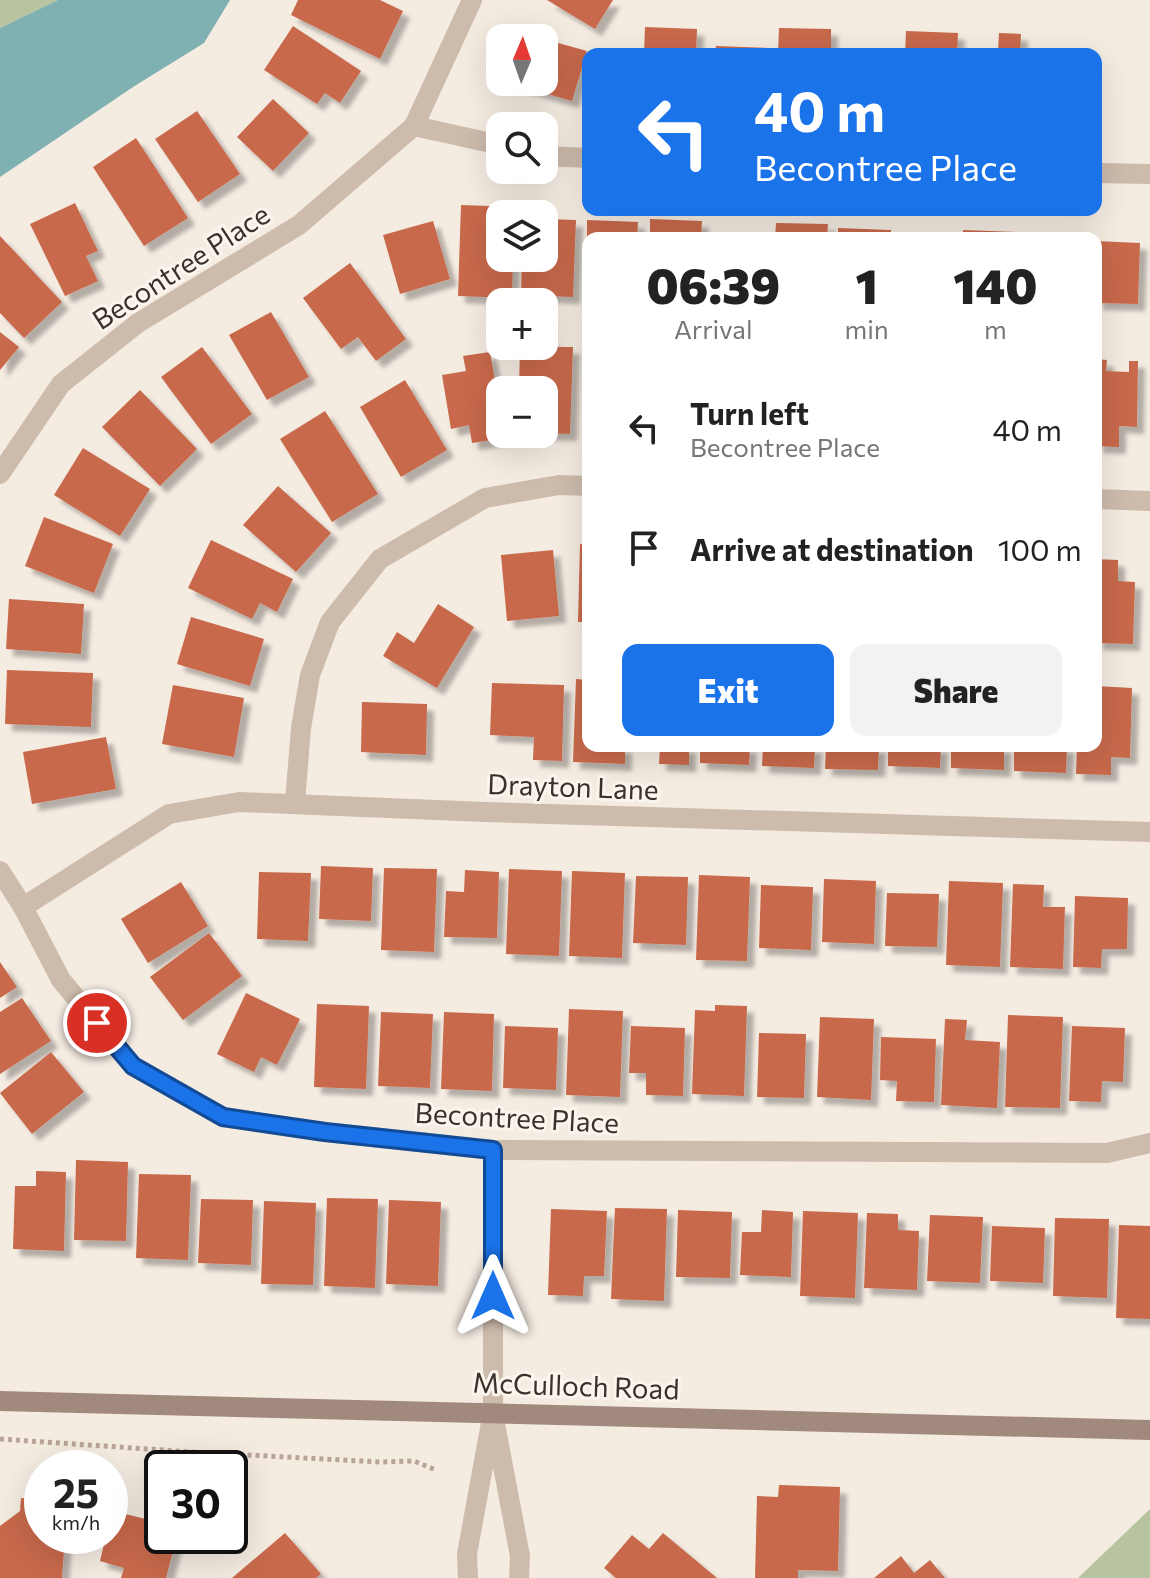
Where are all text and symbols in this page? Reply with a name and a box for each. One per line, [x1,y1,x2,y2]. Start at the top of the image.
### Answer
north arrow [486,24,558,96]
map controls [486,24,558,448]
text: 40 m [754,75,885,144]
icon: left [622,80,726,184]
button: search [486,112,558,184]
text: Becontree Place [754,144,1017,188]
street label: Becontree Place [85,196,275,336]
button: layers [486,200,558,272]
text: 06:39 [646,255,780,314]
text: 1 [855,255,878,314]
text: 140 [953,255,1038,314]
button: + [486,288,558,360]
text: Arrival [674,313,753,344]
text: min [844,313,889,344]
text: m [984,313,1007,344]
button: − [486,376,558,448]
text: Turn left [690,394,809,431]
icon: left [622,406,666,450]
text: 40 m [993,410,1062,447]
text: Becontree Place [690,431,880,462]
icon: arrive [622,526,666,570]
text: Arrive at destination [690,530,974,567]
text: 100 m [998,530,1082,567]
button: Exit [622,644,834,736]
button: Share [850,644,1062,736]
street label: Drayton Lane [487,766,659,806]
pin [63,989,131,1057]
icon: arrive [75,1001,119,1045]
street label: Becontree Place [414,1095,620,1139]
position arrow [451,1254,535,1338]
street label: McCulloch Road [472,1364,680,1406]
speed limit sign: 30 [144,1450,248,1554]
text: 25 [53,1467,99,1516]
text: km/h [52,1510,100,1534]

